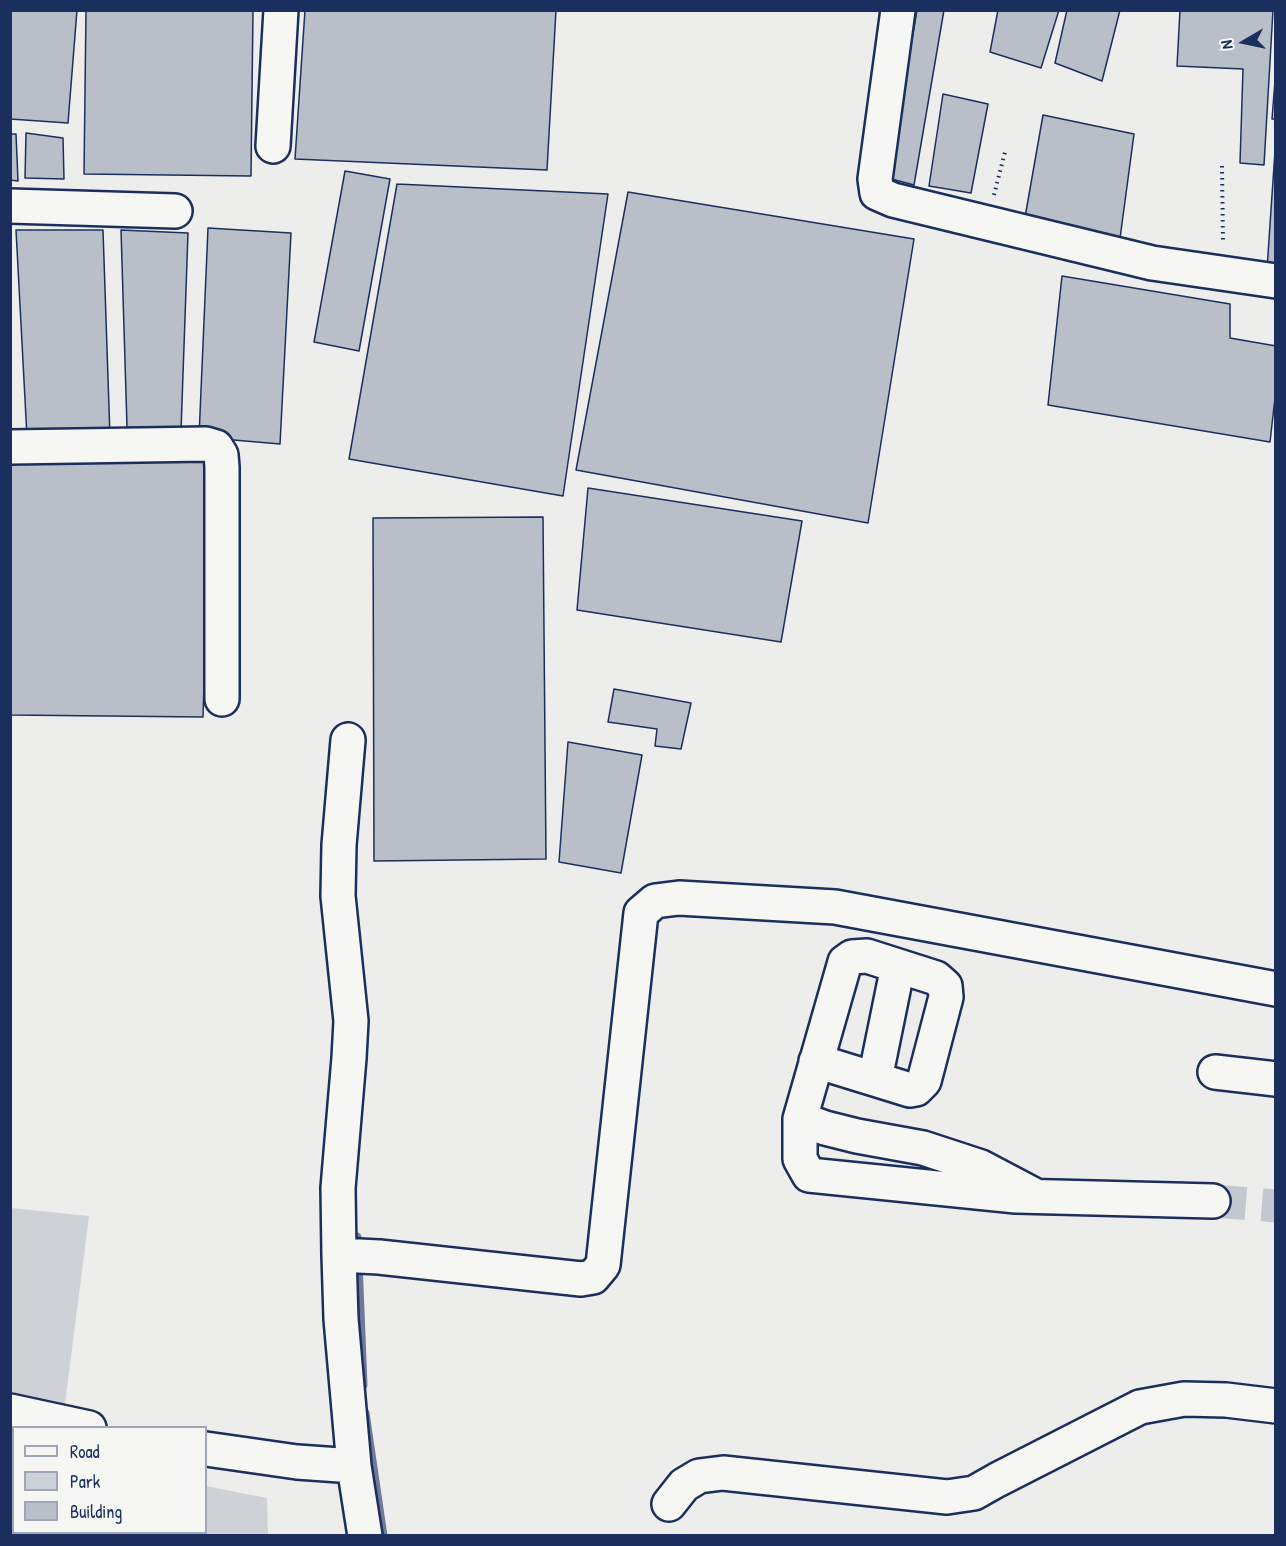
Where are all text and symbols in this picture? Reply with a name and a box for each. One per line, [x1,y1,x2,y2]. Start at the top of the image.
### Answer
north arrow [1214,12,1274,72]
text: N [1215,39,1238,51]
legend [12,1426,207,1534]
text: Road [70,1439,100,1464]
text: Park [70,1469,100,1494]
text: Building [70,1499,122,1524]

